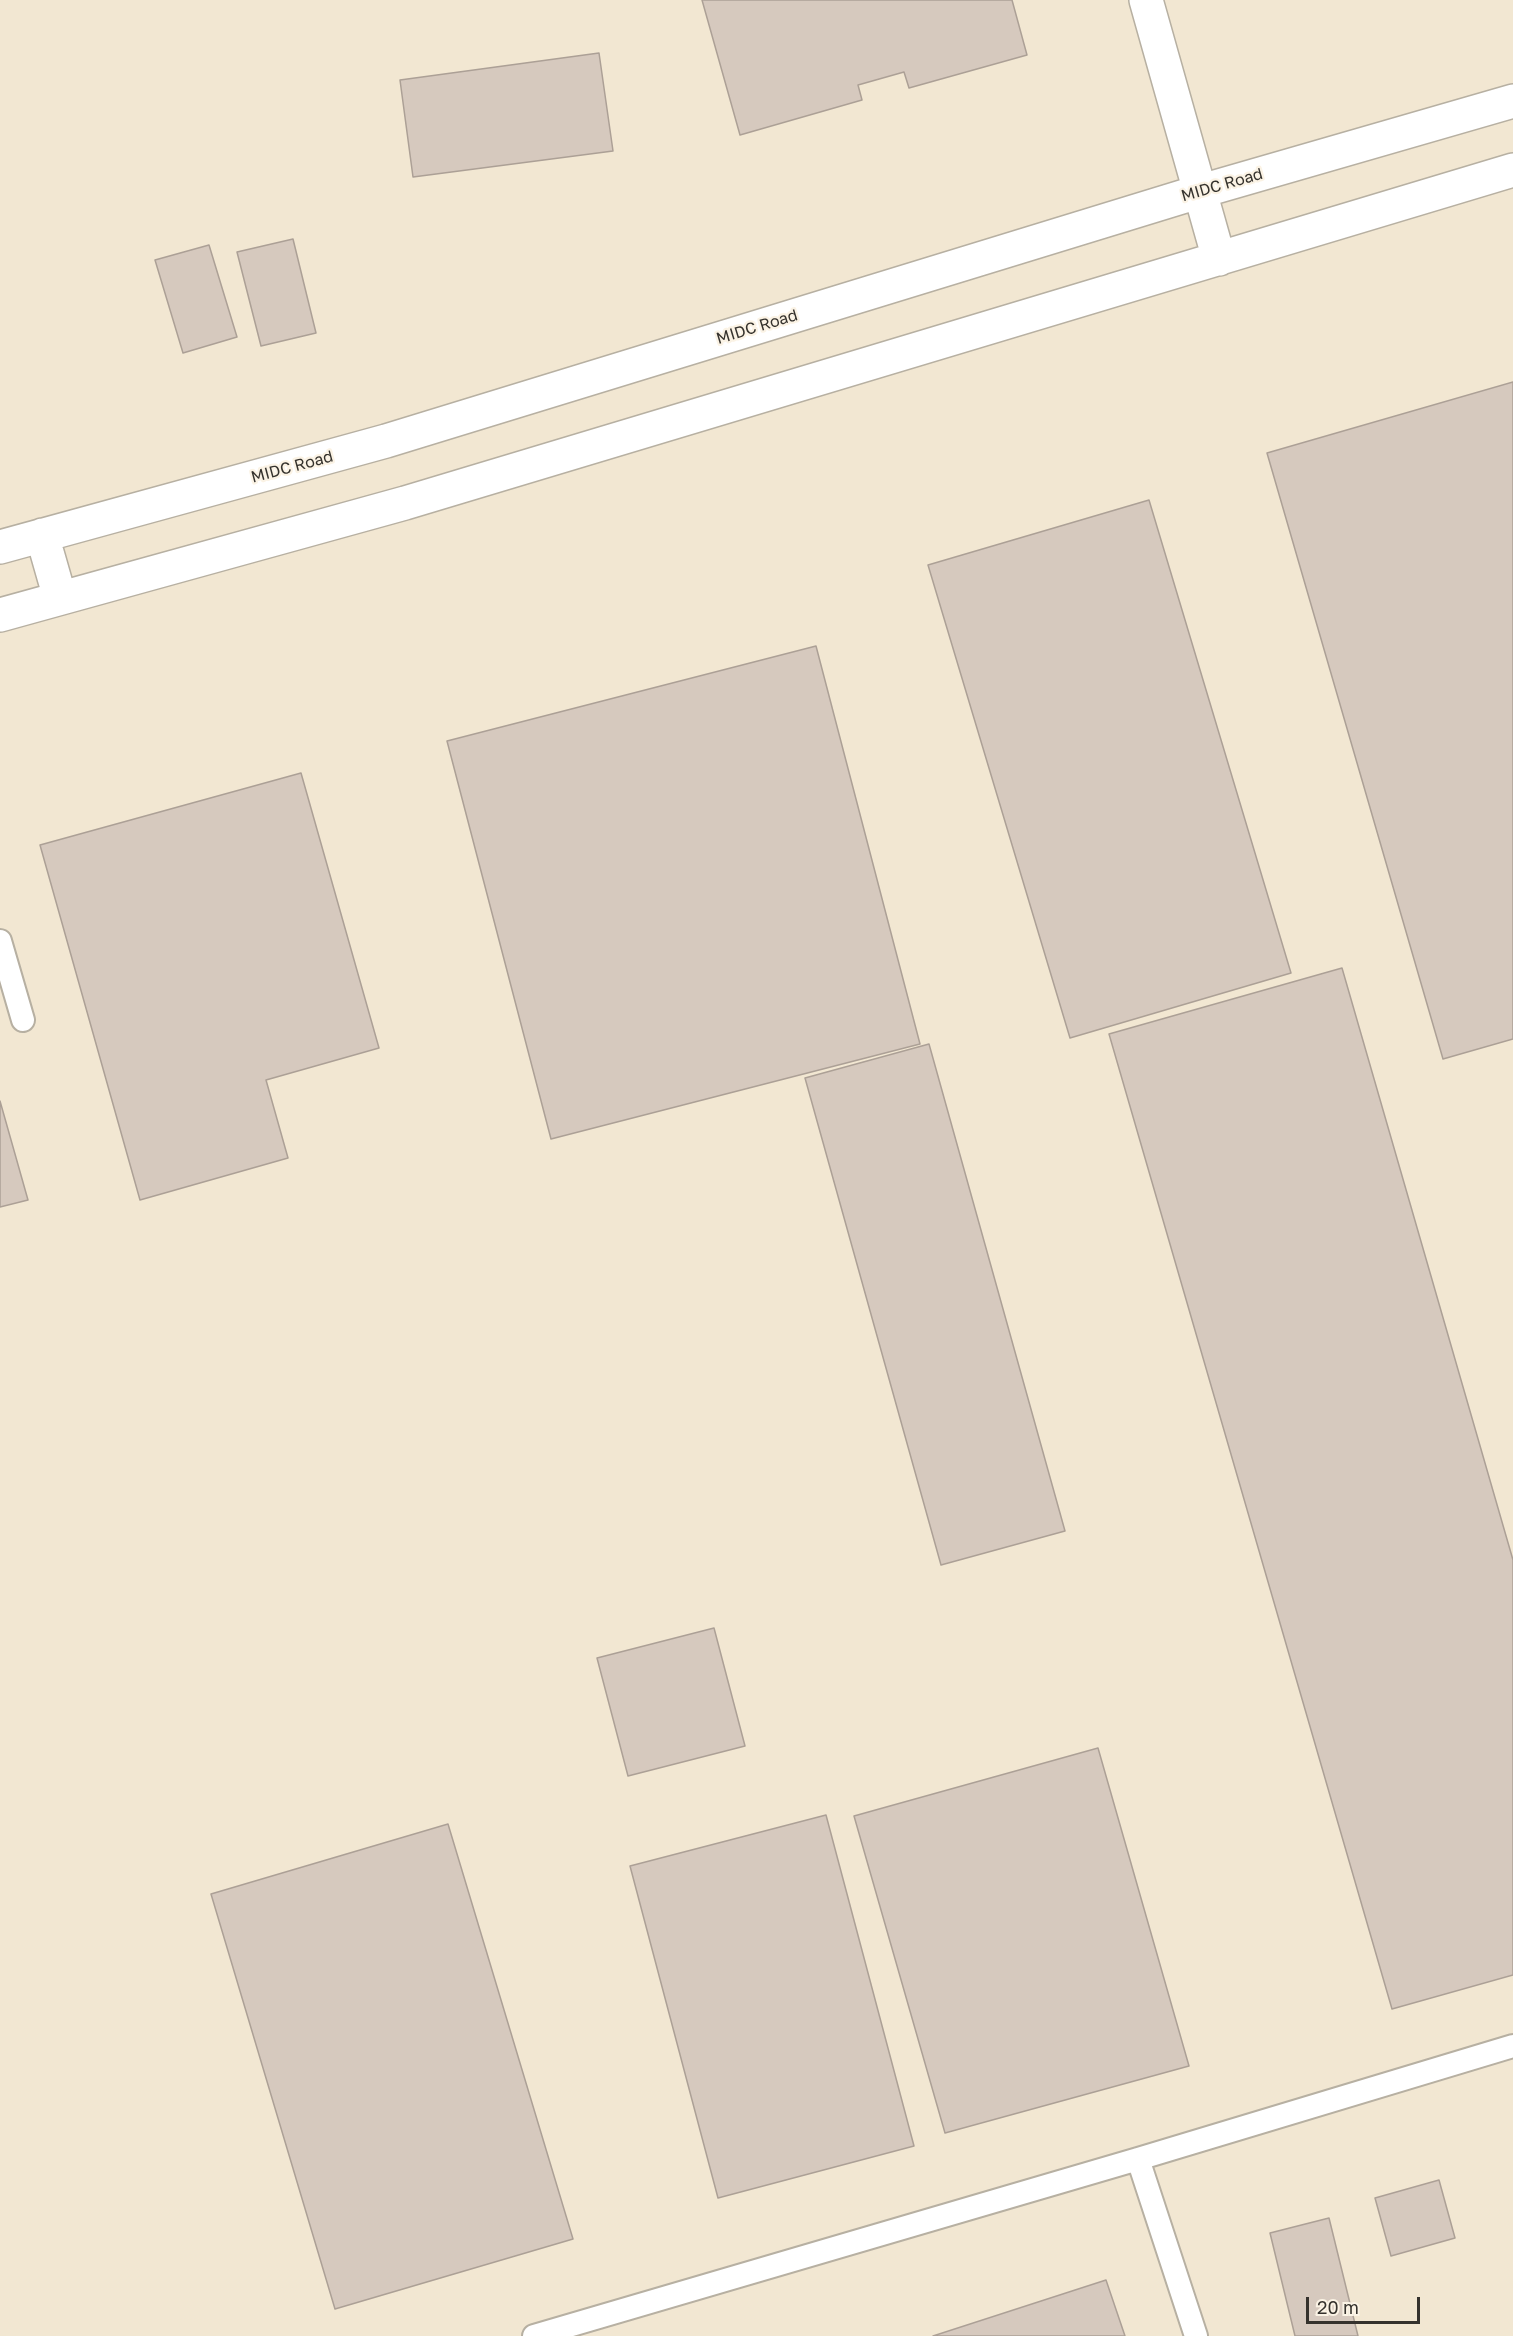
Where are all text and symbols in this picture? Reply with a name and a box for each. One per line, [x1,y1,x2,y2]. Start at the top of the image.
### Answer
street label: MIDC Road [1179,164,1265,206]
street label: MIDC Road [714,306,800,348]
street label: MIDC Road [249,447,335,487]
scale bar [1309,2285,1423,2323]
text: 20 m [1317,2296,1359,2318]

